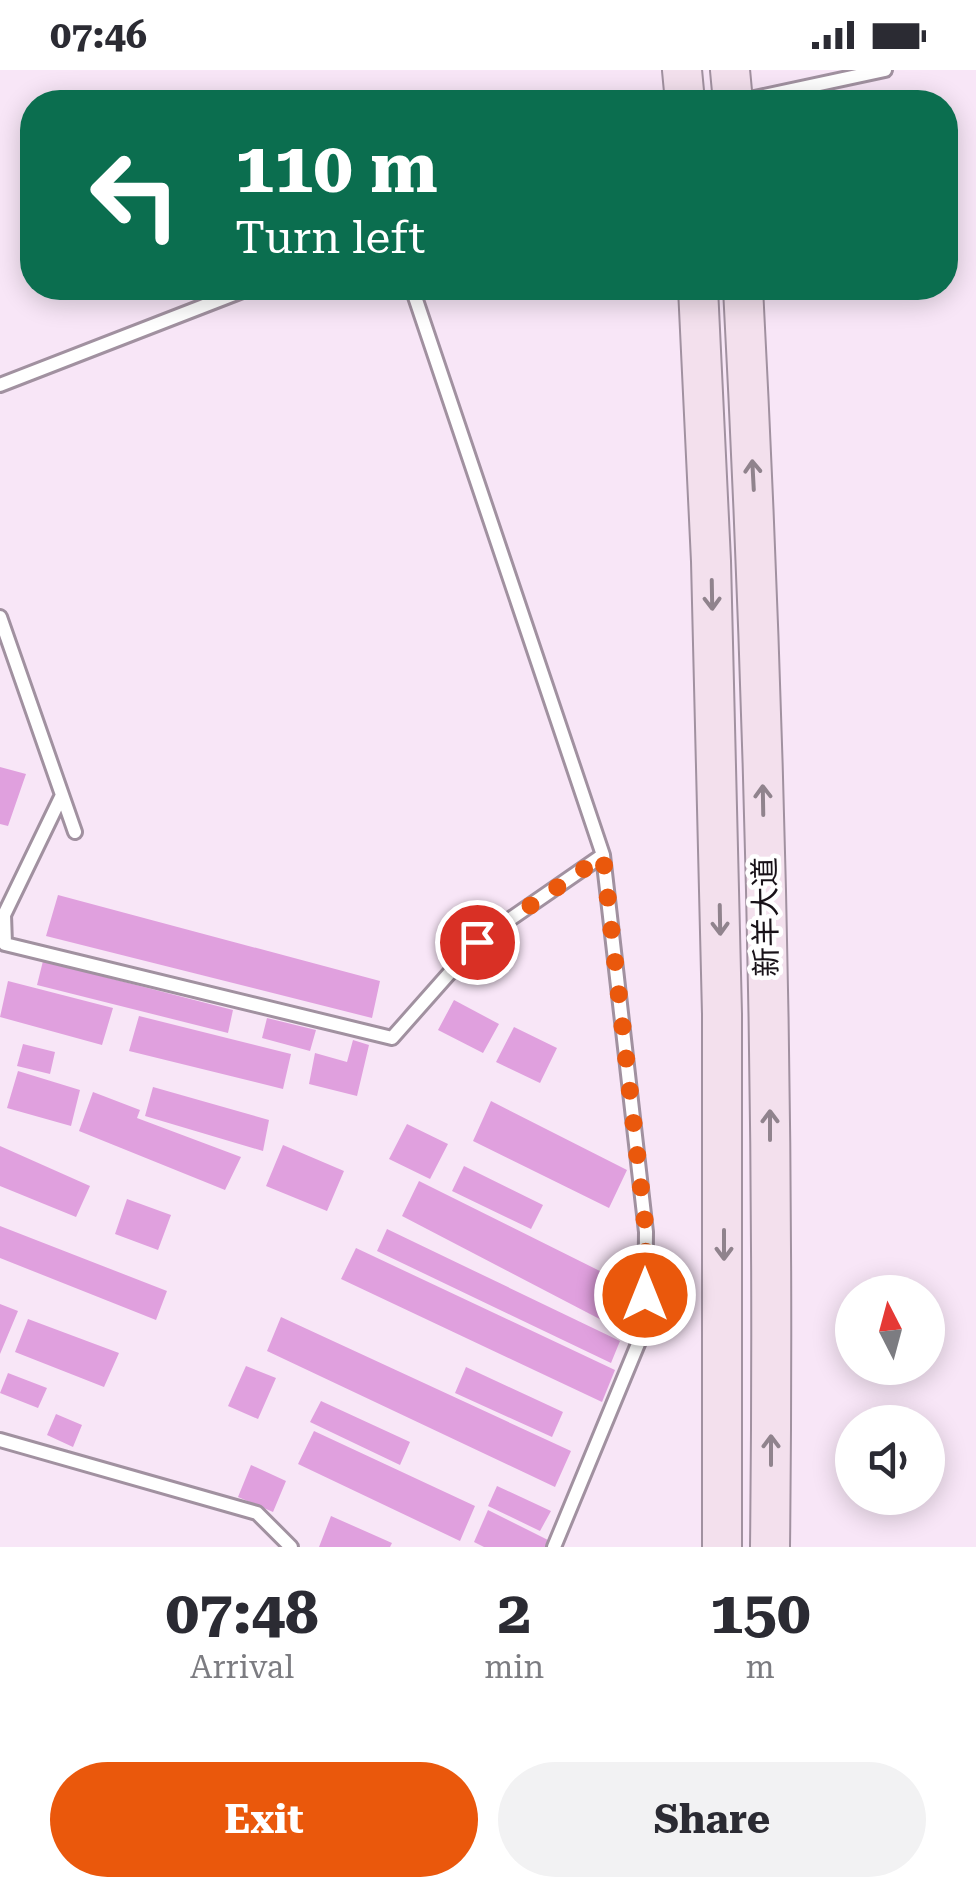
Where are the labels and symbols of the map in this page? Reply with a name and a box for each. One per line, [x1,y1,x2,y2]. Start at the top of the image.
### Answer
one-way arrow [743,459,762,491]
one-way arrow [702,578,721,610]
one-way arrow [754,784,773,816]
street label: 新羊大道 [747,857,784,977]
pin [435,900,520,985]
one-way arrow [710,903,729,935]
one-way arrow [760,1109,780,1142]
one-way arrow [715,1228,734,1260]
position arrow [593,1243,697,1347]
north arrow [835,1275,945,1385]
one-way arrow [762,1434,780,1466]

